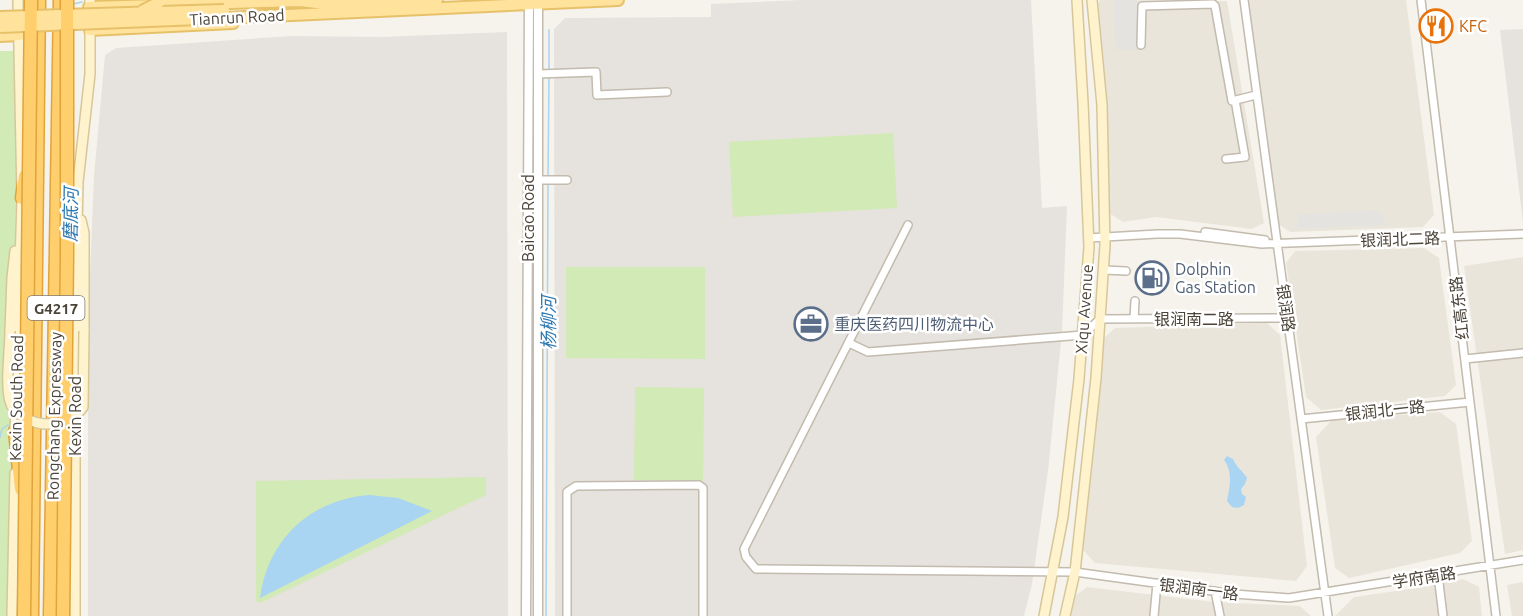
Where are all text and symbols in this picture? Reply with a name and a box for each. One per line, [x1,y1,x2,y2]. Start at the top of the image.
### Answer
street label: Tianrun Road [189,6,285,28]
restaurant icon: KFC [1418,8,1454,44]
place label: KFC [1459,17,1487,35]
street label: Baicao Road [519,174,537,262]
water label: 磨底河 [60,185,81,242]
street label: 银润北二路 [1360,229,1440,249]
fuel station icon: Dolphin Gas Station [1134,260,1170,296]
place label: Dolphin Gas Station [1175,260,1256,296]
street label: Xiqu Avenue [1072,264,1096,354]
street label: 红高东路 [1446,275,1472,341]
street label: 银润路 [1274,283,1298,333]
water label: 杨柳河 [538,293,558,350]
road number: G4217 [28,296,84,320]
office icon: 重庆医药四川物流中心 [793,306,829,342]
street label: 银润南二路 [1154,310,1234,328]
place label: 重庆医药四川物流中心 [834,315,994,333]
street label: Rongchang Expressway [44,332,64,500]
street label: Kexin South Road [6,335,26,461]
street label: Kexin Road [66,376,84,456]
street label: 银润北一路 [1344,397,1426,423]
street label: 学府南路 [1391,563,1457,591]
street label: 银润南一路 [1158,575,1240,603]

